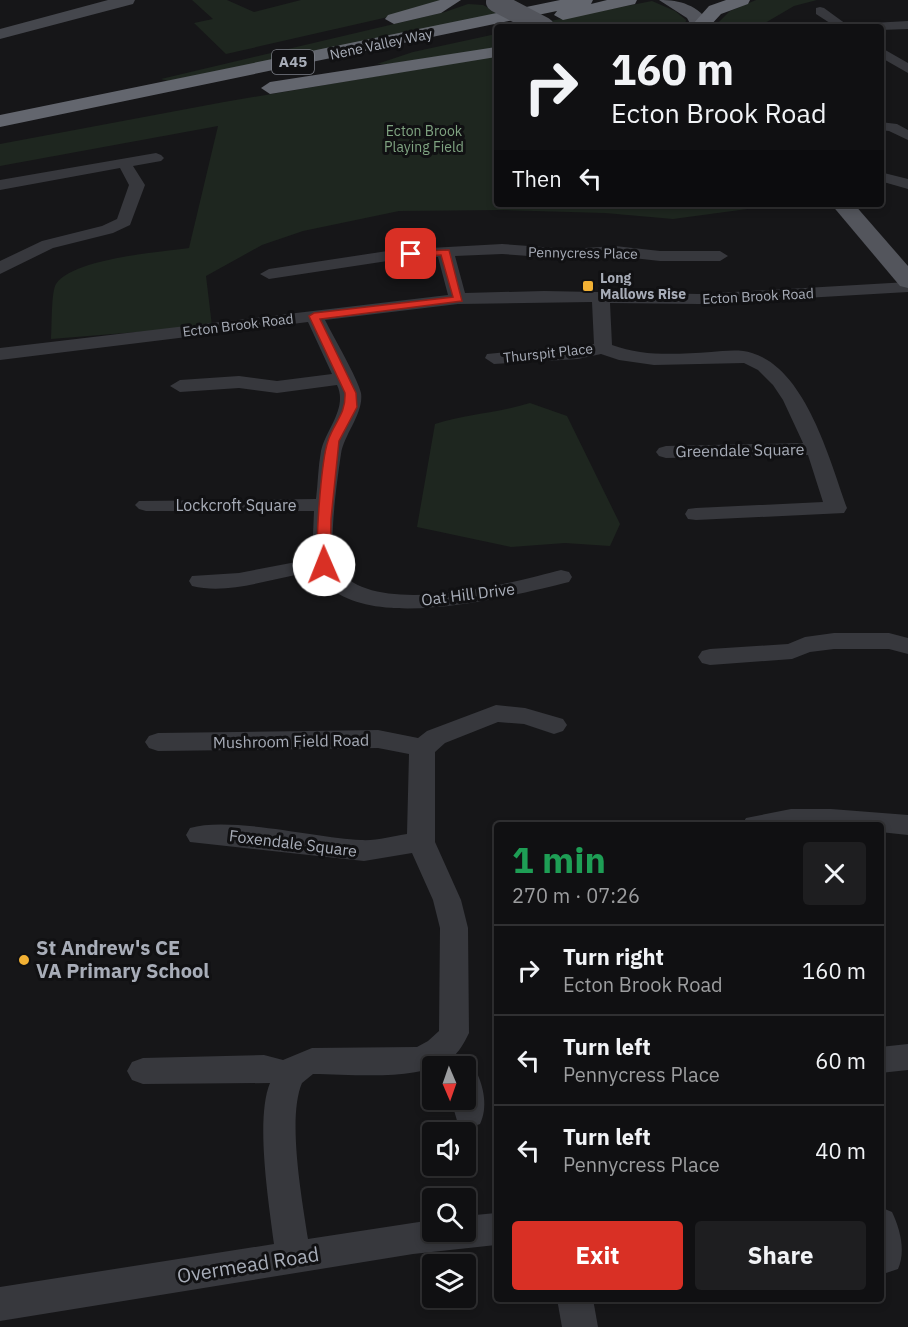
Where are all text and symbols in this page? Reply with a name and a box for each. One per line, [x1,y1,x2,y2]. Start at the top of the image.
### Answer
street label: Nene Valley Way [328,24,434,64]
text: 160 m [611,42,734,97]
icon: right [512,48,590,126]
road number: A45 [272,50,314,74]
text: Ecton Brook Road [611,95,827,130]
park label: Ecton Brook Playing Field [384,122,464,156]
icon: left [574,162,607,195]
text: Then [512,164,562,193]
pin [385,228,436,279]
icon: arrive [394,237,427,270]
street label: Pennycress Place [528,243,638,263]
place label: Long Mallows Rise [600,269,686,303]
marker: Long Mallows Rise [581,279,595,293]
street label: Ecton Brook Road [702,284,814,308]
street label: Ecton Brook Road [181,309,295,341]
street label: Thurspit Place [502,339,594,367]
street label: Greendale Square [675,439,805,461]
street label: Lockcroft Square [175,495,297,515]
position arrow [292,533,356,597]
street label: Oat Hill Drive [420,578,516,610]
street label: Mushroom Field Road [213,730,369,752]
street label: Foxendale Square [228,825,358,861]
text: 1 min [512,836,606,883]
button: close [803,842,866,905]
text: 270 m · 07:26 [512,882,640,909]
place label: St Andrew's CE VA Primary School [36,934,209,984]
text: Turn right [563,942,664,971]
marker: St Andrew's CE VA Primary School [17,953,31,967]
icon: right [512,954,545,987]
text: 160 m [802,956,866,985]
text: Ecton Brook Road [563,971,723,998]
text: Turn left [563,1032,651,1061]
icon: left [512,1044,545,1077]
text: 60 m [815,1046,866,1075]
north arrow [422,1056,476,1110]
map controls [422,1056,476,1308]
text: Pennycress Place [563,1061,720,1088]
button: sound [422,1122,476,1176]
text: Turn left [563,1122,651,1151]
icon: left [512,1134,545,1167]
text: 40 m [815,1136,866,1165]
text: Pennycress Place [563,1151,720,1178]
button: search [422,1188,476,1242]
button: Exit [512,1221,683,1290]
button: Share [695,1221,866,1290]
street label: Overmead Road [175,1240,321,1289]
button: layers [422,1254,476,1308]

